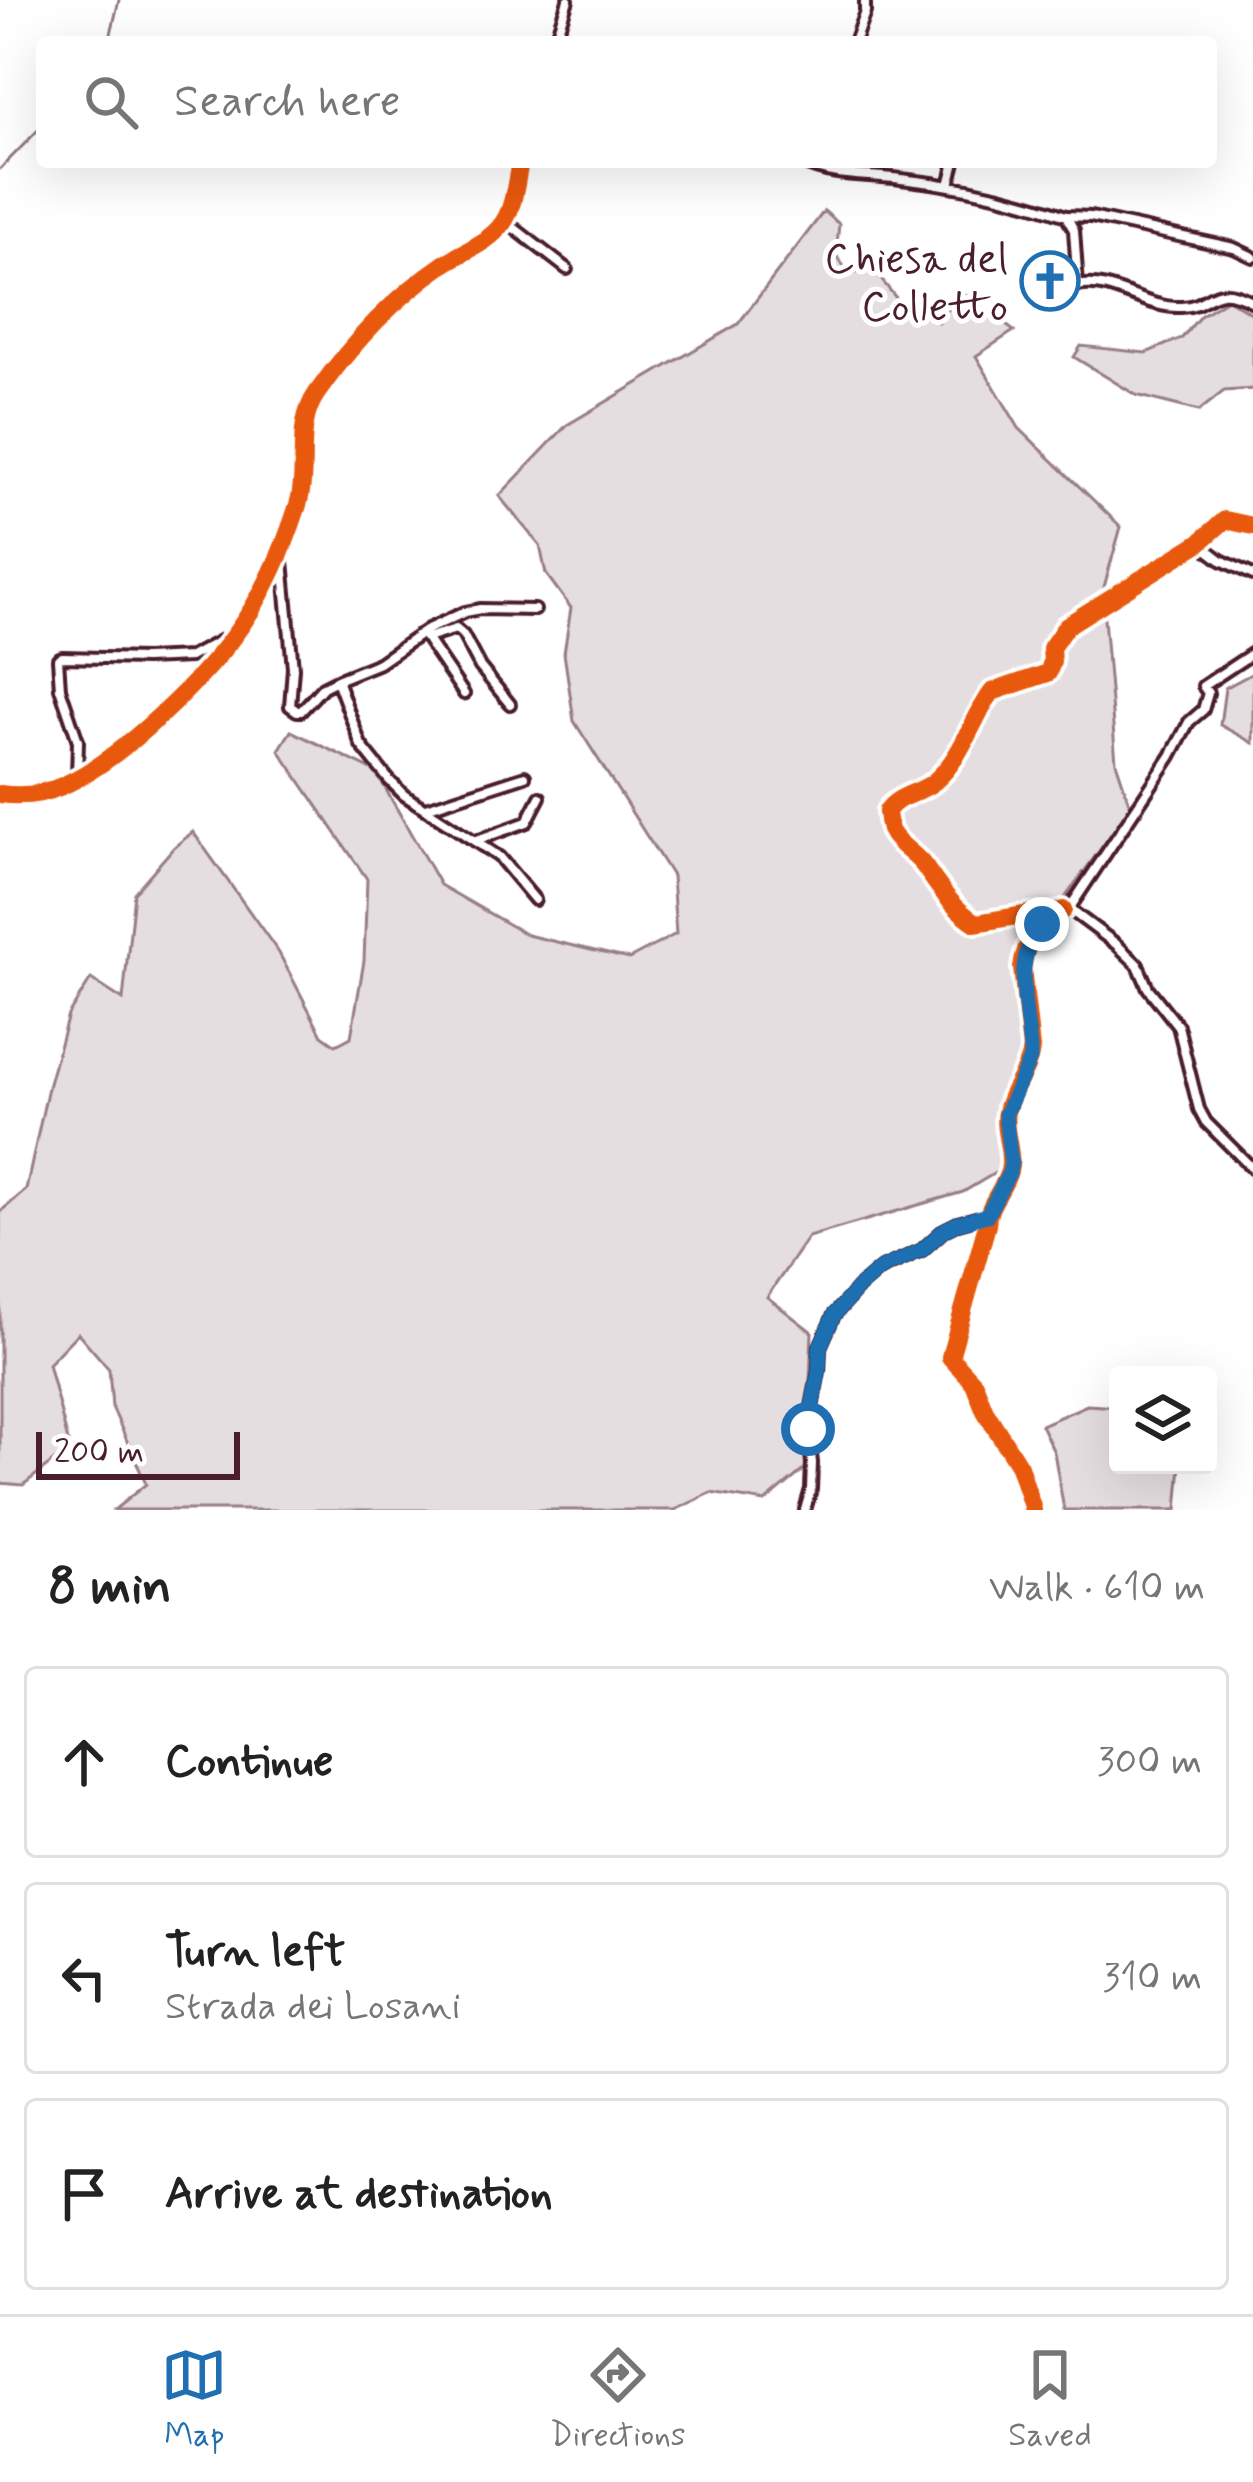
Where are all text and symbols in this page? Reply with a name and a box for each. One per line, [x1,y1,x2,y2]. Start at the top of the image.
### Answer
search box [36,36,1217,168]
icon: search [78,69,144,135]
text: Search here [174,73,401,132]
place label: Chiesa del Colletto [825,233,1008,336]
church icon: Chiesa del Colletto [1019,250,1081,312]
route end [1015,897,1069,951]
map controls [1109,1366,1217,1474]
button: layers [1109,1366,1217,1474]
route start [781,1402,835,1456]
scale bar [36,1426,240,1479]
text: 200 m [54,1431,144,1475]
text: 8 min [48,1555,171,1621]
text: Walk · 610 m [989,1563,1205,1614]
icon: ahead [51,1729,117,1795]
text: Continue [165,1733,333,1792]
text: 300 m [1097,1737,1202,1788]
text: Turn left [165,1923,345,1982]
icon: left [51,1945,117,2011]
text: 310 m [1103,1953,1202,2004]
text: Strada dei Losani [165,1982,461,2033]
icon: arrive [51,2161,117,2227]
text: Arrive at destination [165,2165,553,2224]
tab: Map [161,2342,227,2458]
tab: Directions [550,2342,686,2458]
tab: Saved [1008,2342,1092,2458]

